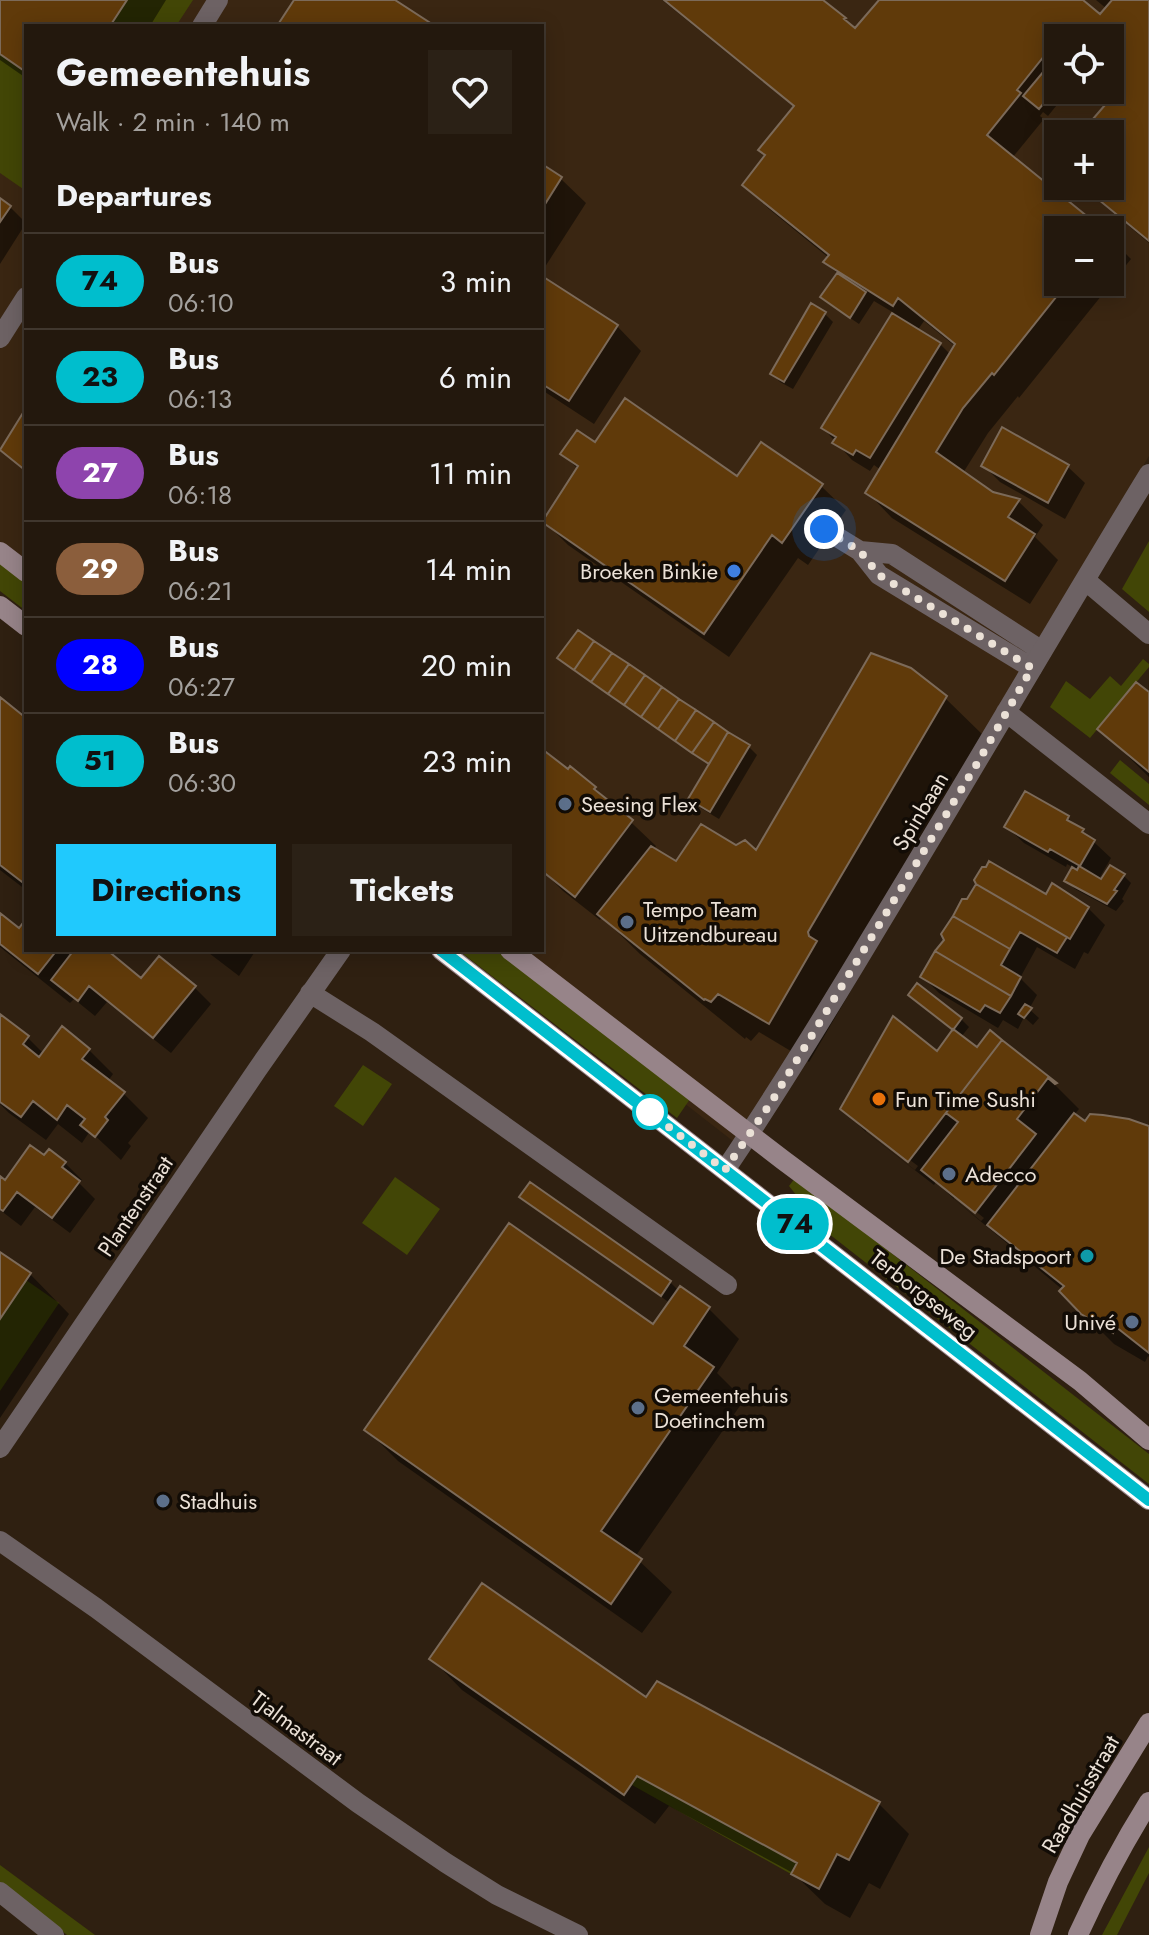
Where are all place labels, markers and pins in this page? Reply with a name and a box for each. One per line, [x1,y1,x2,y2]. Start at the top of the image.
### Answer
place label: Broeken Binkie [580,555,718,587]
marker: Broeken Binkie [725,562,743,580]
place label: Seesing Flex [581,788,698,820]
marker: Seesing Flex [556,795,574,813]
place label: Tempo Team Uitzendbureau [643,893,778,950]
marker: Tempo Team Uitzendbureau [618,913,636,931]
place label: Fun Time Sushi [895,1083,1036,1115]
marker: Fun Time Sushi [870,1090,888,1108]
unlabelled marker [633,1095,667,1129]
place label: Adecco [965,1158,1036,1190]
marker: Adecco [940,1165,958,1183]
place label: De Stadspoort [939,1240,1072,1272]
marker: De Stadspoort [1078,1247,1096,1265]
place label: Univé [1064,1306,1116,1338]
marker: Univé [1123,1313,1141,1331]
place label: Gemeentehuis Doetinchem [654,1379,788,1436]
marker: Gemeentehuis Doetinchem [629,1399,647,1417]
place label: Stadhuis [179,1485,257,1517]
marker: Stadhuis [154,1492,172,1510]

